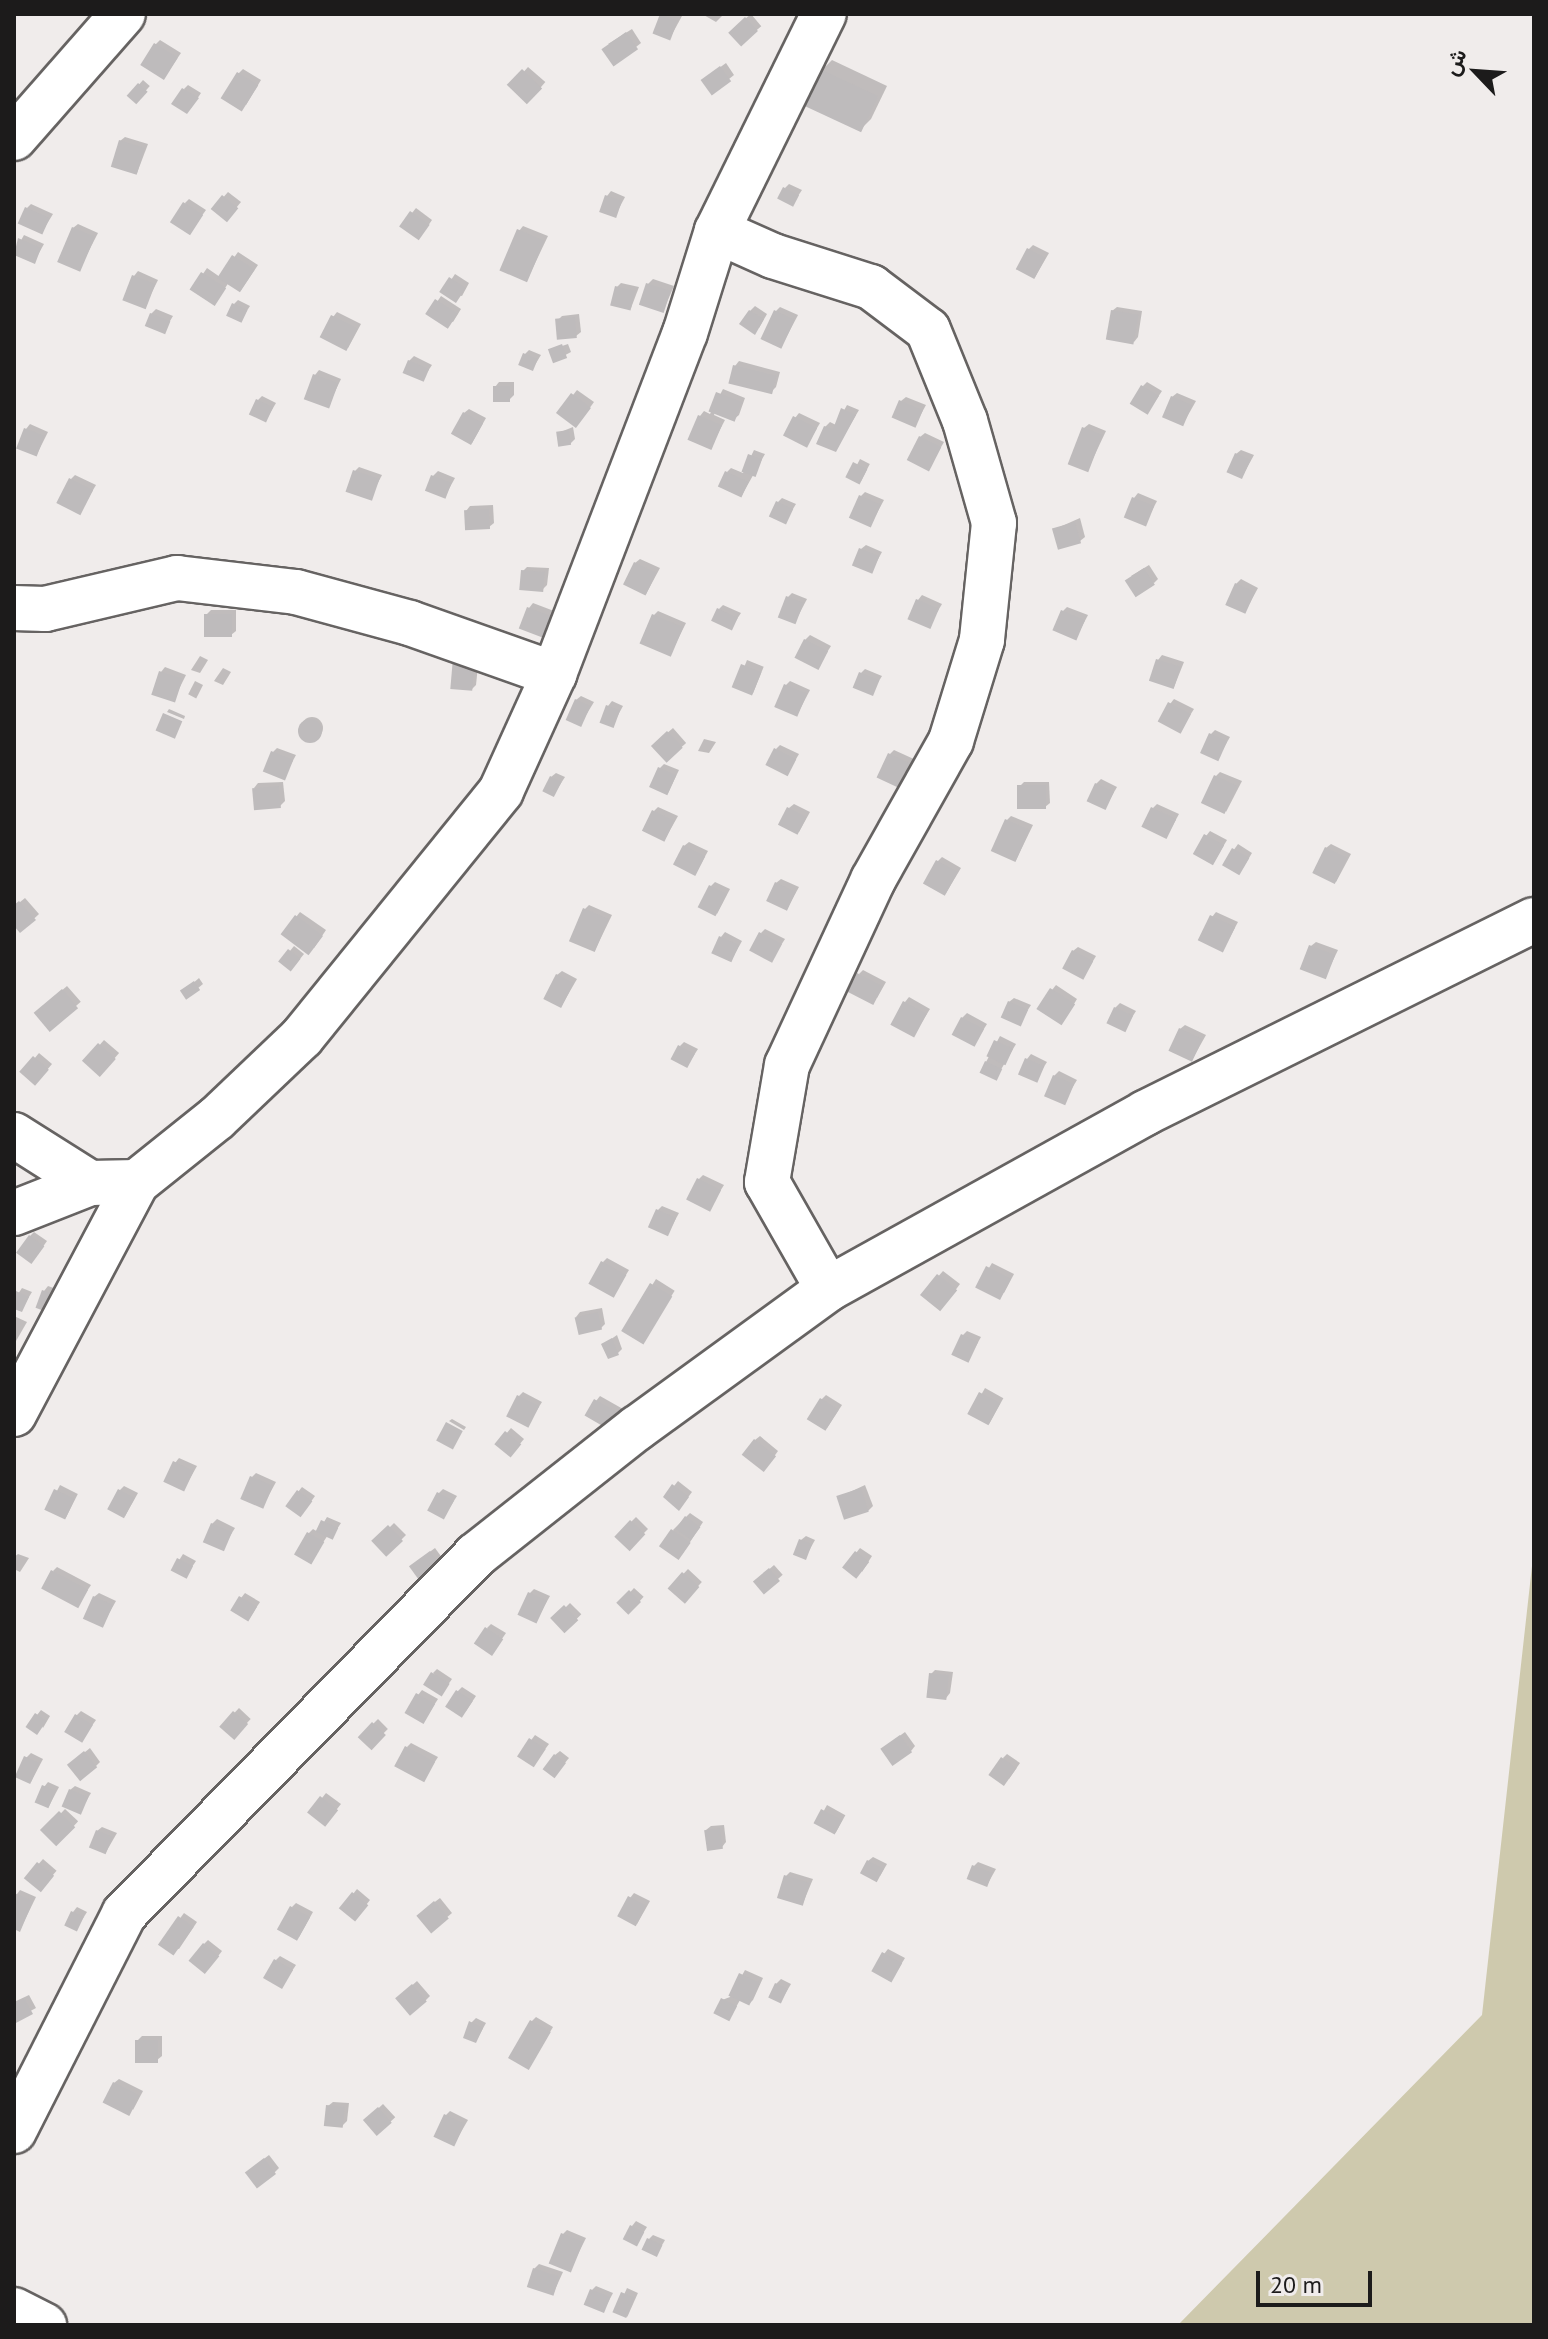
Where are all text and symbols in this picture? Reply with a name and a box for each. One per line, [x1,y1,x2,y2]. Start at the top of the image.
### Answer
north arrow [1436,32,1516,112]
text: ش [1436,44,1473,80]
scale bar [1260,2255,1376,2305]
text: 20 m [1270,2269,1322,2300]

